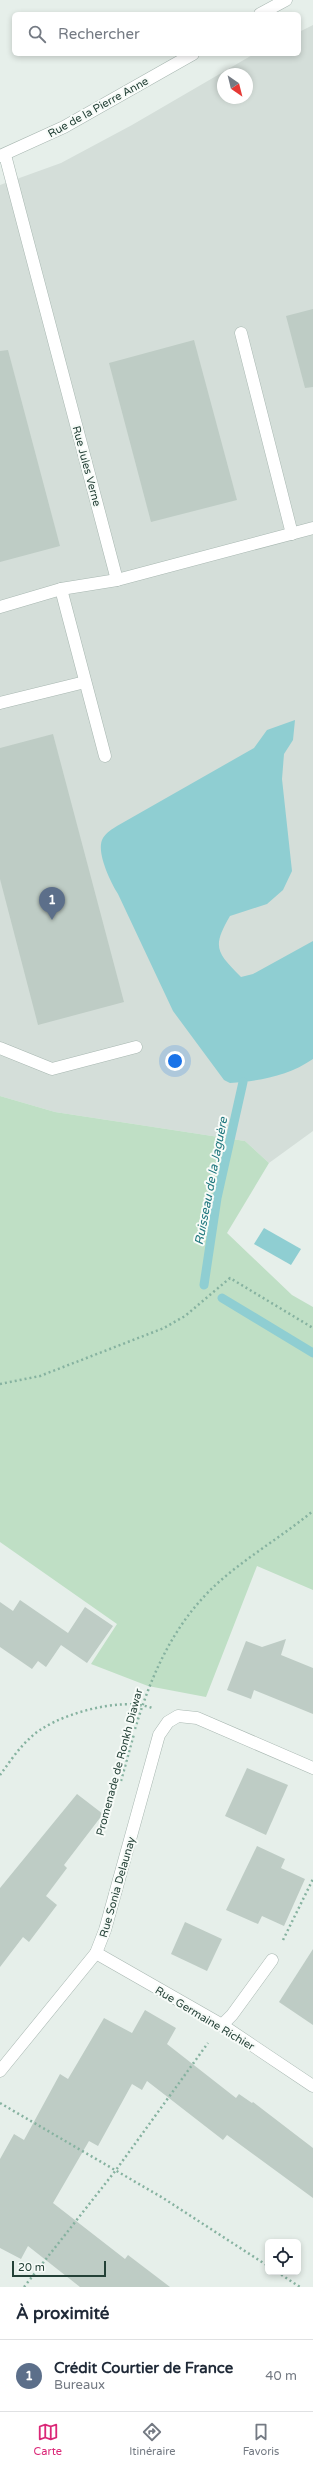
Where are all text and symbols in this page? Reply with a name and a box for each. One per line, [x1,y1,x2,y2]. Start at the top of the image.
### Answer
search box [12,12,301,56]
icon: search [26,23,48,45]
text: Rechercher [58,25,140,43]
north arrow [217,68,253,104]
street label: Rue de la Pierre Anne [46,74,151,140]
street label: Rue Jules Verne [70,424,104,508]
pin: 1 [39,887,65,920]
your location [165,1051,185,1071]
water label: Ruisseau de la Jaguère [192,1115,230,1246]
street label: Promenade de Ronkh Diawar [94,1686,146,1837]
street label: Rue Sonia Delaunay [97,1835,138,1939]
street label: Rue Germaine Richier [153,1984,257,2054]
map controls [265,2239,301,2275]
button: locate [265,2239,301,2275]
scale bar [12,2259,106,2278]
text: 20 m [18,2261,45,2274]
text: À proximité [16,2303,109,2324]
text: Crédit Courtier de France [54,2359,233,2377]
text: 1 [25,2368,33,2384]
text: 40 m [265,2368,297,2384]
text: Bureaux [54,2377,105,2393]
tab: Carte [34,2421,62,2458]
tab: Itinéraire [129,2421,176,2458]
tab: Favoris [243,2421,279,2458]

